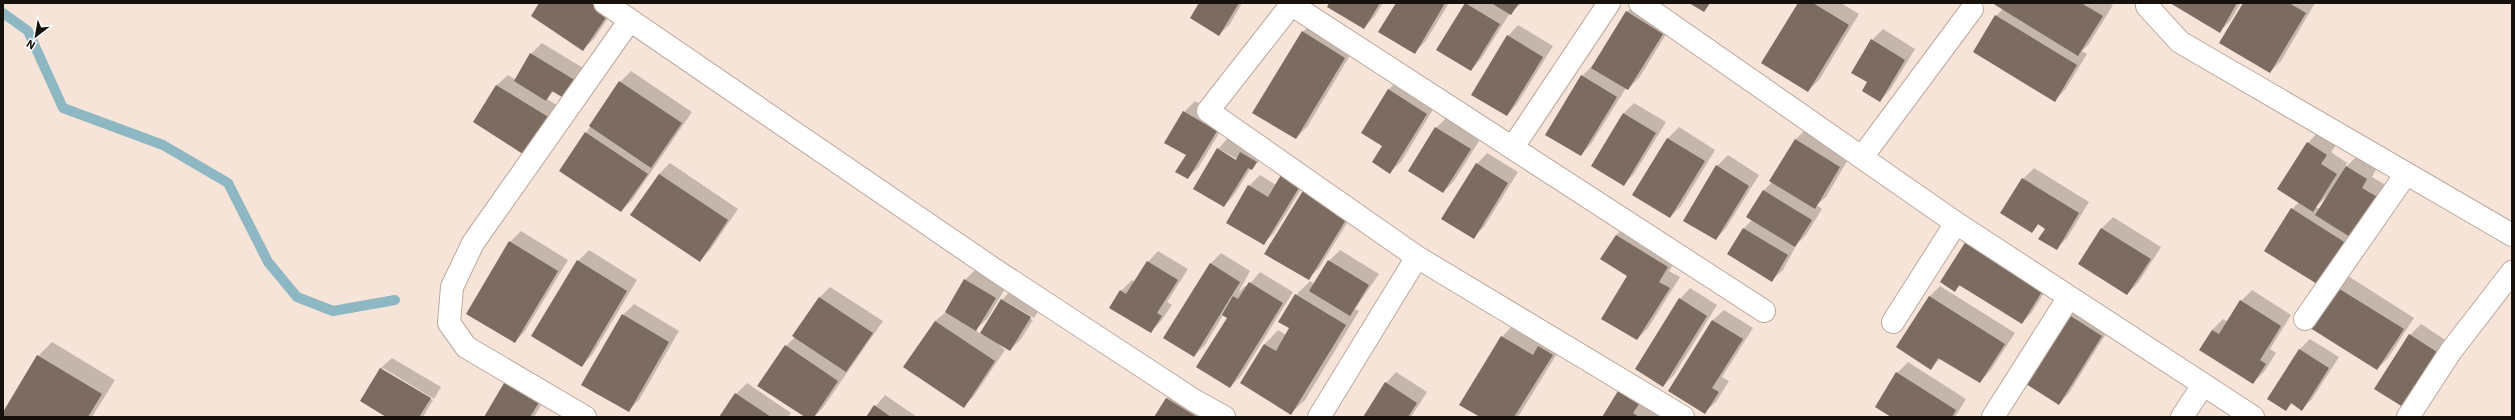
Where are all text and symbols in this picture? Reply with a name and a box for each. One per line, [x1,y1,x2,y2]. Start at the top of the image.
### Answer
north arrow [16,16,56,56]
text: N [24,37,38,53]

